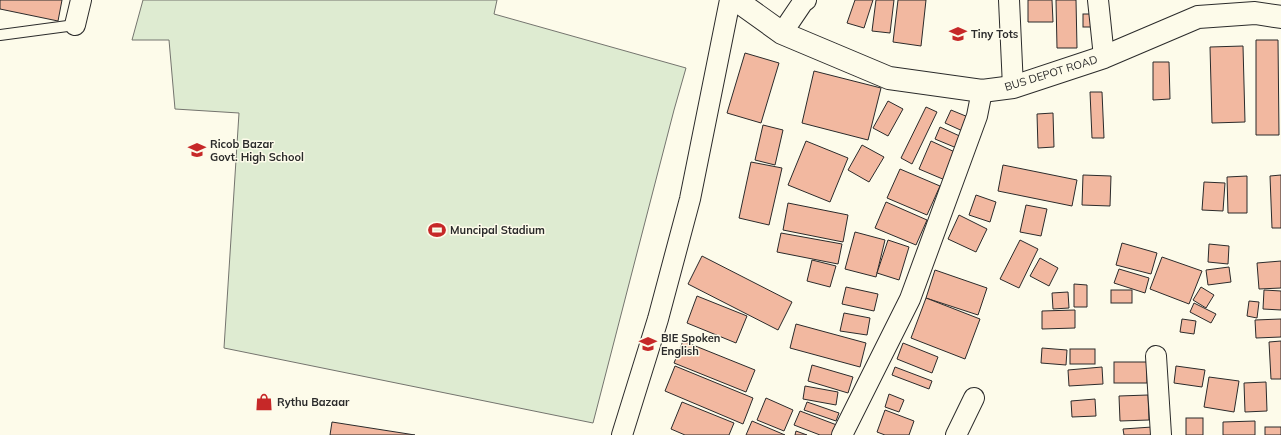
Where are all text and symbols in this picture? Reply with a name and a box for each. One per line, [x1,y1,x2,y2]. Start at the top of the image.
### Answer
school or university icon: Tiny Tots [948,24,968,44]
place label: Tiny Tots [971,27,1019,41]
street label: BUS DEPOT ROAD [1003,52,1099,94]
place label: Ricob Bazar Govt. High School [210,137,304,164]
school or university icon: Ricob Bazar Govt. High School [187,140,207,160]
sports icon: Muncipal Stadium [427,220,447,240]
place label: Muncipal Stadium [450,223,545,237]
place label: BIE Spoken English [661,331,720,358]
school or university icon: BIE Spoken English [638,334,658,354]
shop icon: Rythu Bazaar [254,392,274,412]
place label: Rythu Bazaar [277,395,350,409]

